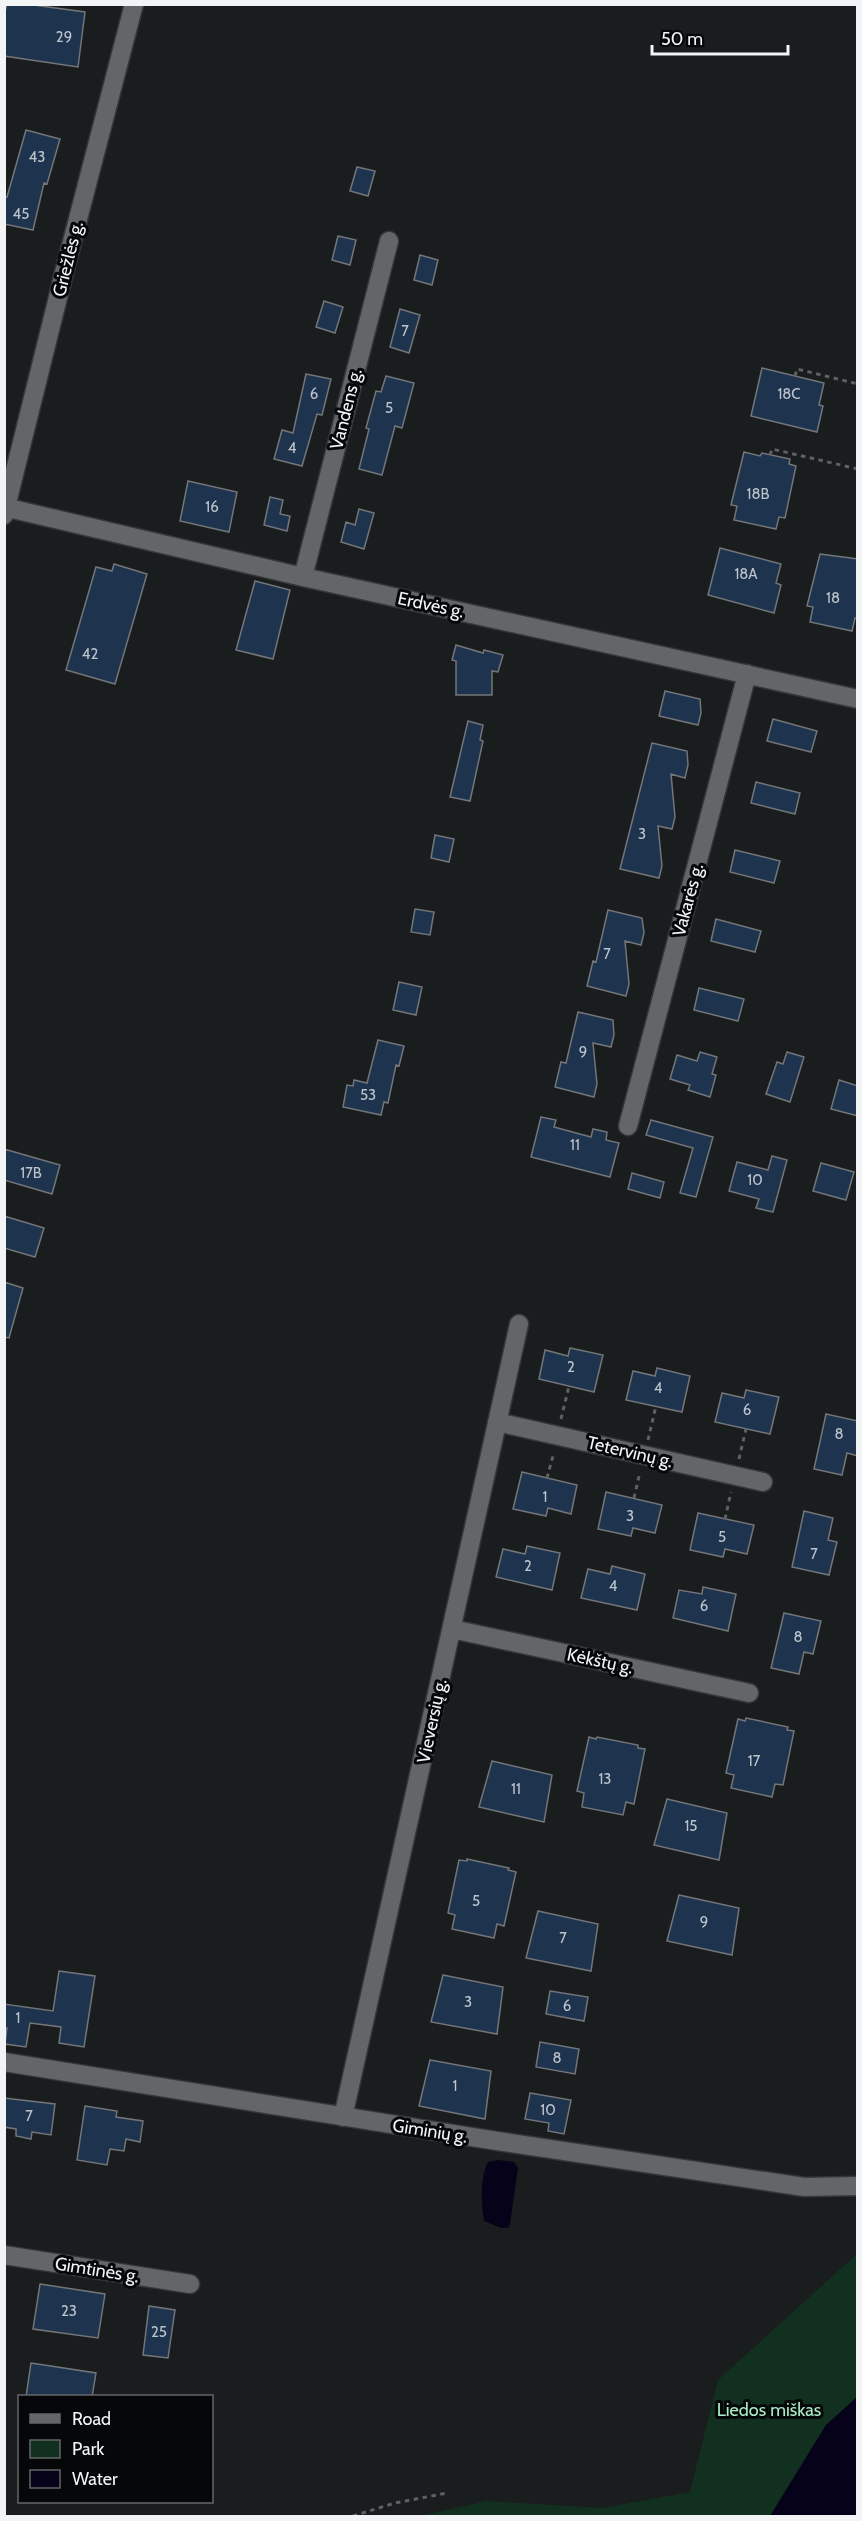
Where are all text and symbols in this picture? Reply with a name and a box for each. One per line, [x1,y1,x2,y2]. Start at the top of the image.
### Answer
scale bar [652,18,788,56]
house number: 29 [56,28,72,46]
text: 50 m [661,28,703,50]
house number: 43 [29,148,45,166]
house number: 45 [13,205,29,223]
street label: Griežlės g. [48,219,88,299]
house number: 7 [401,322,409,340]
street label: Vandens g. [325,366,367,452]
house number: 6 [310,385,318,403]
house number: 18C [777,385,801,403]
house number: 5 [385,399,393,417]
house number: 4 [288,439,297,457]
house number: 18B [747,485,770,503]
house number: 16 [205,498,219,516]
house number: 18A [734,565,758,583]
street label: Erdvės g. [396,587,466,623]
house number: 18 [826,589,840,607]
house number: 42 [82,645,98,663]
house number: 3 [638,825,646,843]
street label: Vakarės g. [668,861,708,939]
house number: 7 [603,945,611,963]
house number: 9 [579,1043,587,1061]
house number: 53 [360,1086,376,1104]
house number: 11 [570,1136,580,1154]
house number: 17B [20,1164,42,1182]
house number: 10 [747,1171,763,1189]
house number: 2 [567,1358,575,1376]
house number: 4 [654,1379,663,1397]
house number: 6 [743,1401,751,1419]
house number: 8 [834,1425,844,1443]
street label: Tetervinų g. [585,1431,675,1473]
house number: 1 [543,1488,547,1506]
house number: 3 [626,1507,634,1525]
house number: 5 [718,1528,726,1546]
house number: 7 [810,1545,818,1563]
house number: 2 [524,1557,532,1575]
house number: 4 [609,1577,618,1595]
house number: 6 [700,1597,708,1615]
house number: 8 [793,1628,803,1646]
street label: Kėkštų g. [565,1643,635,1679]
street label: Vieversių g. [412,1677,452,1765]
house number: 17 [748,1752,761,1770]
house number: 13 [598,1770,612,1788]
house number: 11 [511,1780,521,1798]
house number: 15 [684,1817,698,1835]
house number: 5 [472,1892,480,1910]
house number: 9 [700,1913,708,1931]
house number: 7 [559,1929,567,1947]
house number: 3 [464,1993,472,2011]
house number: 6 [563,1997,571,2015]
house number: 1 [16,2009,20,2027]
house number: 8 [552,2049,562,2067]
house number: 1 [453,2077,457,2095]
house number: 10 [540,2101,556,2119]
house number: 7 [25,2107,33,2125]
street label: Giminių g. [391,2114,469,2148]
street label: Gimtinės g. [53,2253,141,2287]
house number: 23 [61,2302,77,2320]
house number: 25 [151,2323,167,2341]
legend [18,2395,213,2503]
park label: Liedos miškas [717,2399,821,2421]
text: Road [72,2408,111,2430]
text: Park [72,2438,105,2460]
text: Water [72,2468,118,2490]

